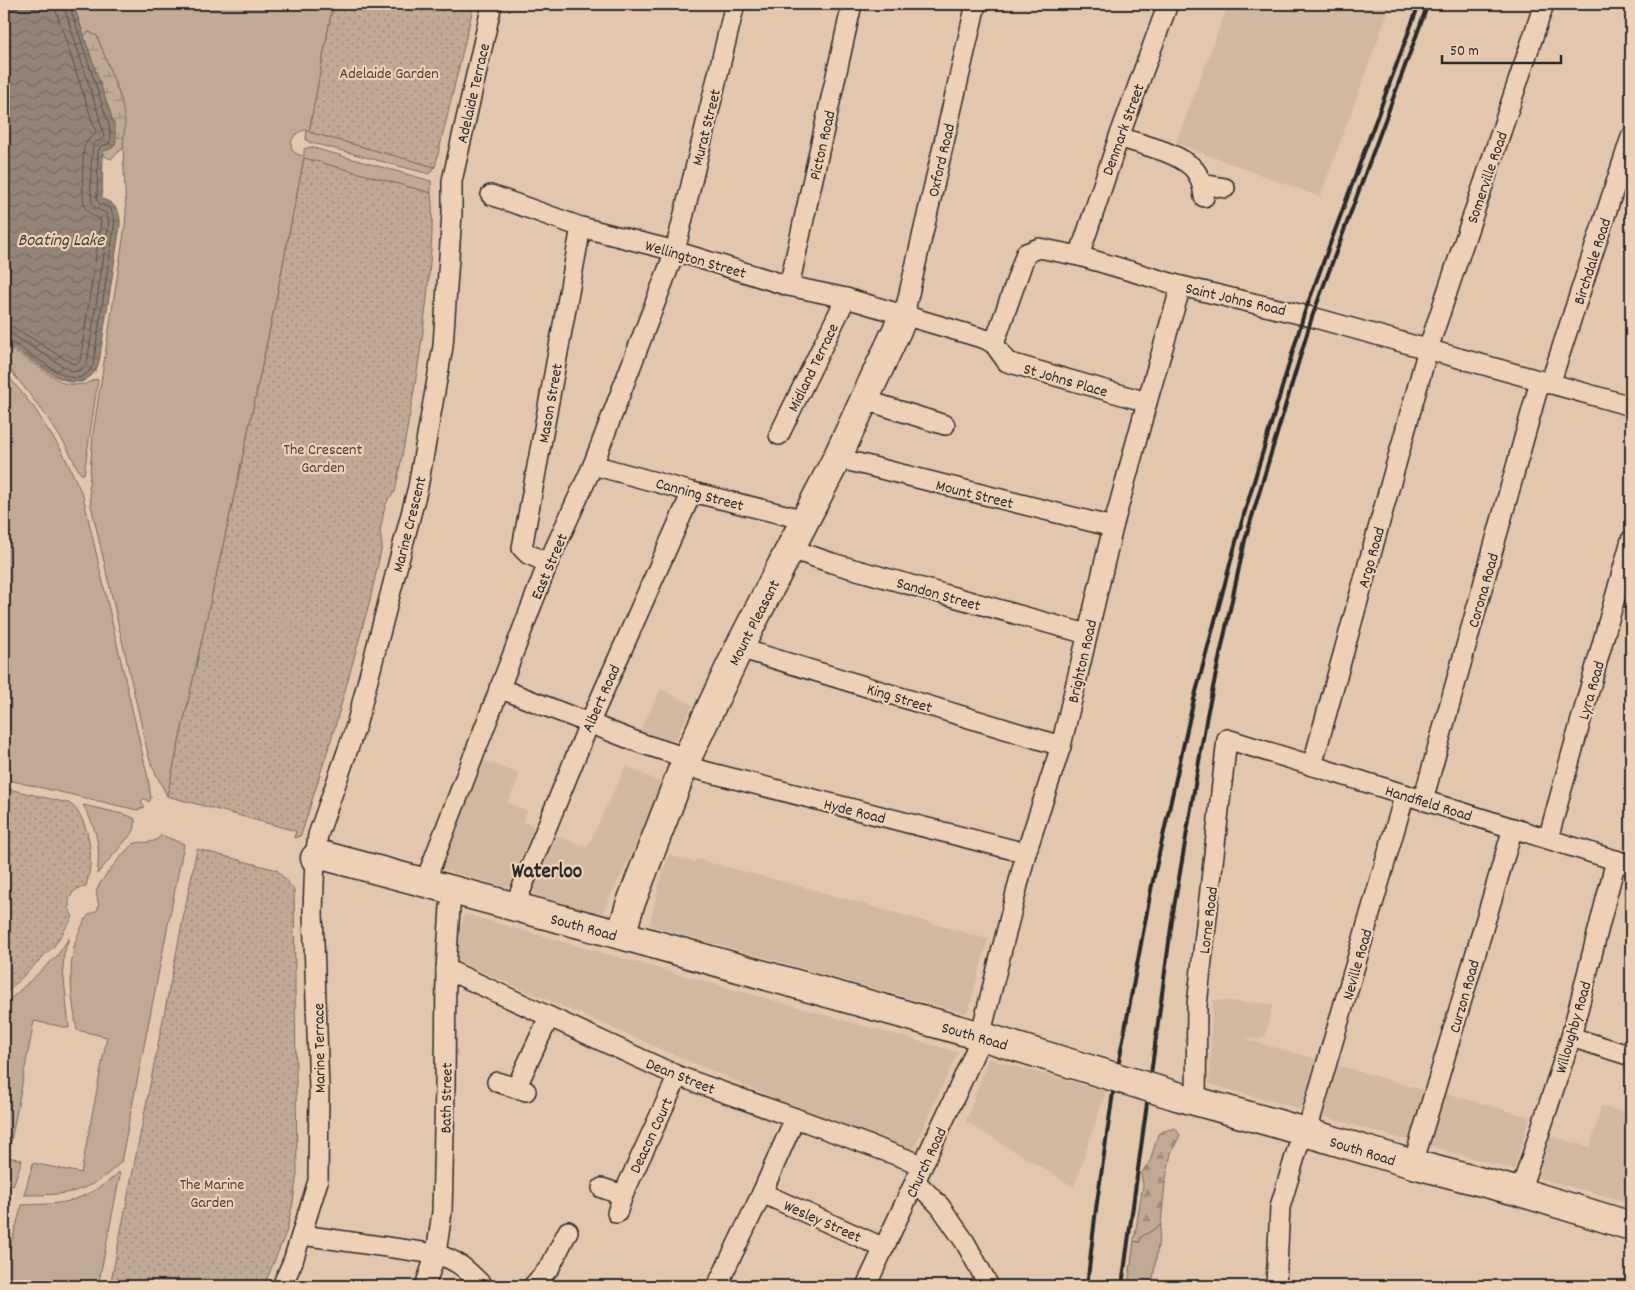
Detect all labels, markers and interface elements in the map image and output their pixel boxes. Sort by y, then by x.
scale bar [1442,32,1561,64]
street label: Adelaide Terrace [452,41,497,146]
text: 50 m [1450,41,1479,63]
park label: Adelaide Garden [339,63,439,86]
street label: Denmark Street [1097,81,1152,179]
street label: Murat Street [687,87,728,168]
street label: Picton Road [804,109,843,183]
street label: Oxford Road [923,121,962,200]
street label: Somerville Road [1462,129,1515,227]
street label: Birchdale Road [1569,216,1618,308]
water label: Boating Lake [18,229,105,254]
street label: Wellington Street [642,235,749,286]
street label: Saint Johns Road [1183,278,1288,323]
street label: Midland Terrace [783,320,846,416]
street label: St Johns Place [1020,358,1110,404]
street label: Mason Street [533,362,570,445]
park label: The Crescent Garden [284,439,362,480]
street label: Canning Street [653,473,746,518]
street label: Marine Crescent [387,474,433,575]
street label: Mount Street [933,475,1016,516]
street label: Argo Road [1353,525,1392,591]
street label: East Street [526,530,575,604]
street label: Corona Road [1463,551,1506,631]
street label: Sandon Street [894,572,983,618]
street label: Mount Pleasant [724,576,787,670]
street label: Brighton Road [1063,618,1104,705]
street label: Lyra Road [1573,659,1612,723]
street label: Albert Road [577,661,627,737]
street label: King Street [864,679,935,720]
street label: Handfield Road [1382,780,1475,829]
street label: Hyde Road [821,794,888,831]
district label: Waterloo [512,858,582,888]
street label: Lorne Road [1194,885,1225,955]
street label: South Road [548,909,619,948]
street label: Neville Road [1337,927,1379,1003]
street label: Curzon Road [1444,958,1487,1036]
street label: Willoughby Road [1550,979,1599,1077]
street label: Marine Terrace [308,1003,333,1093]
street label: South Road [939,1017,1010,1058]
street label: Dean Street [642,1053,718,1102]
street label: Bath Street [435,1062,460,1134]
street label: Deacon Court [625,1094,680,1178]
street label: Church Road [901,1124,954,1202]
street label: South Road [1326,1131,1398,1173]
park label: The Marine Garden [180,1174,244,1215]
street label: Wesley Street [779,1195,865,1250]

